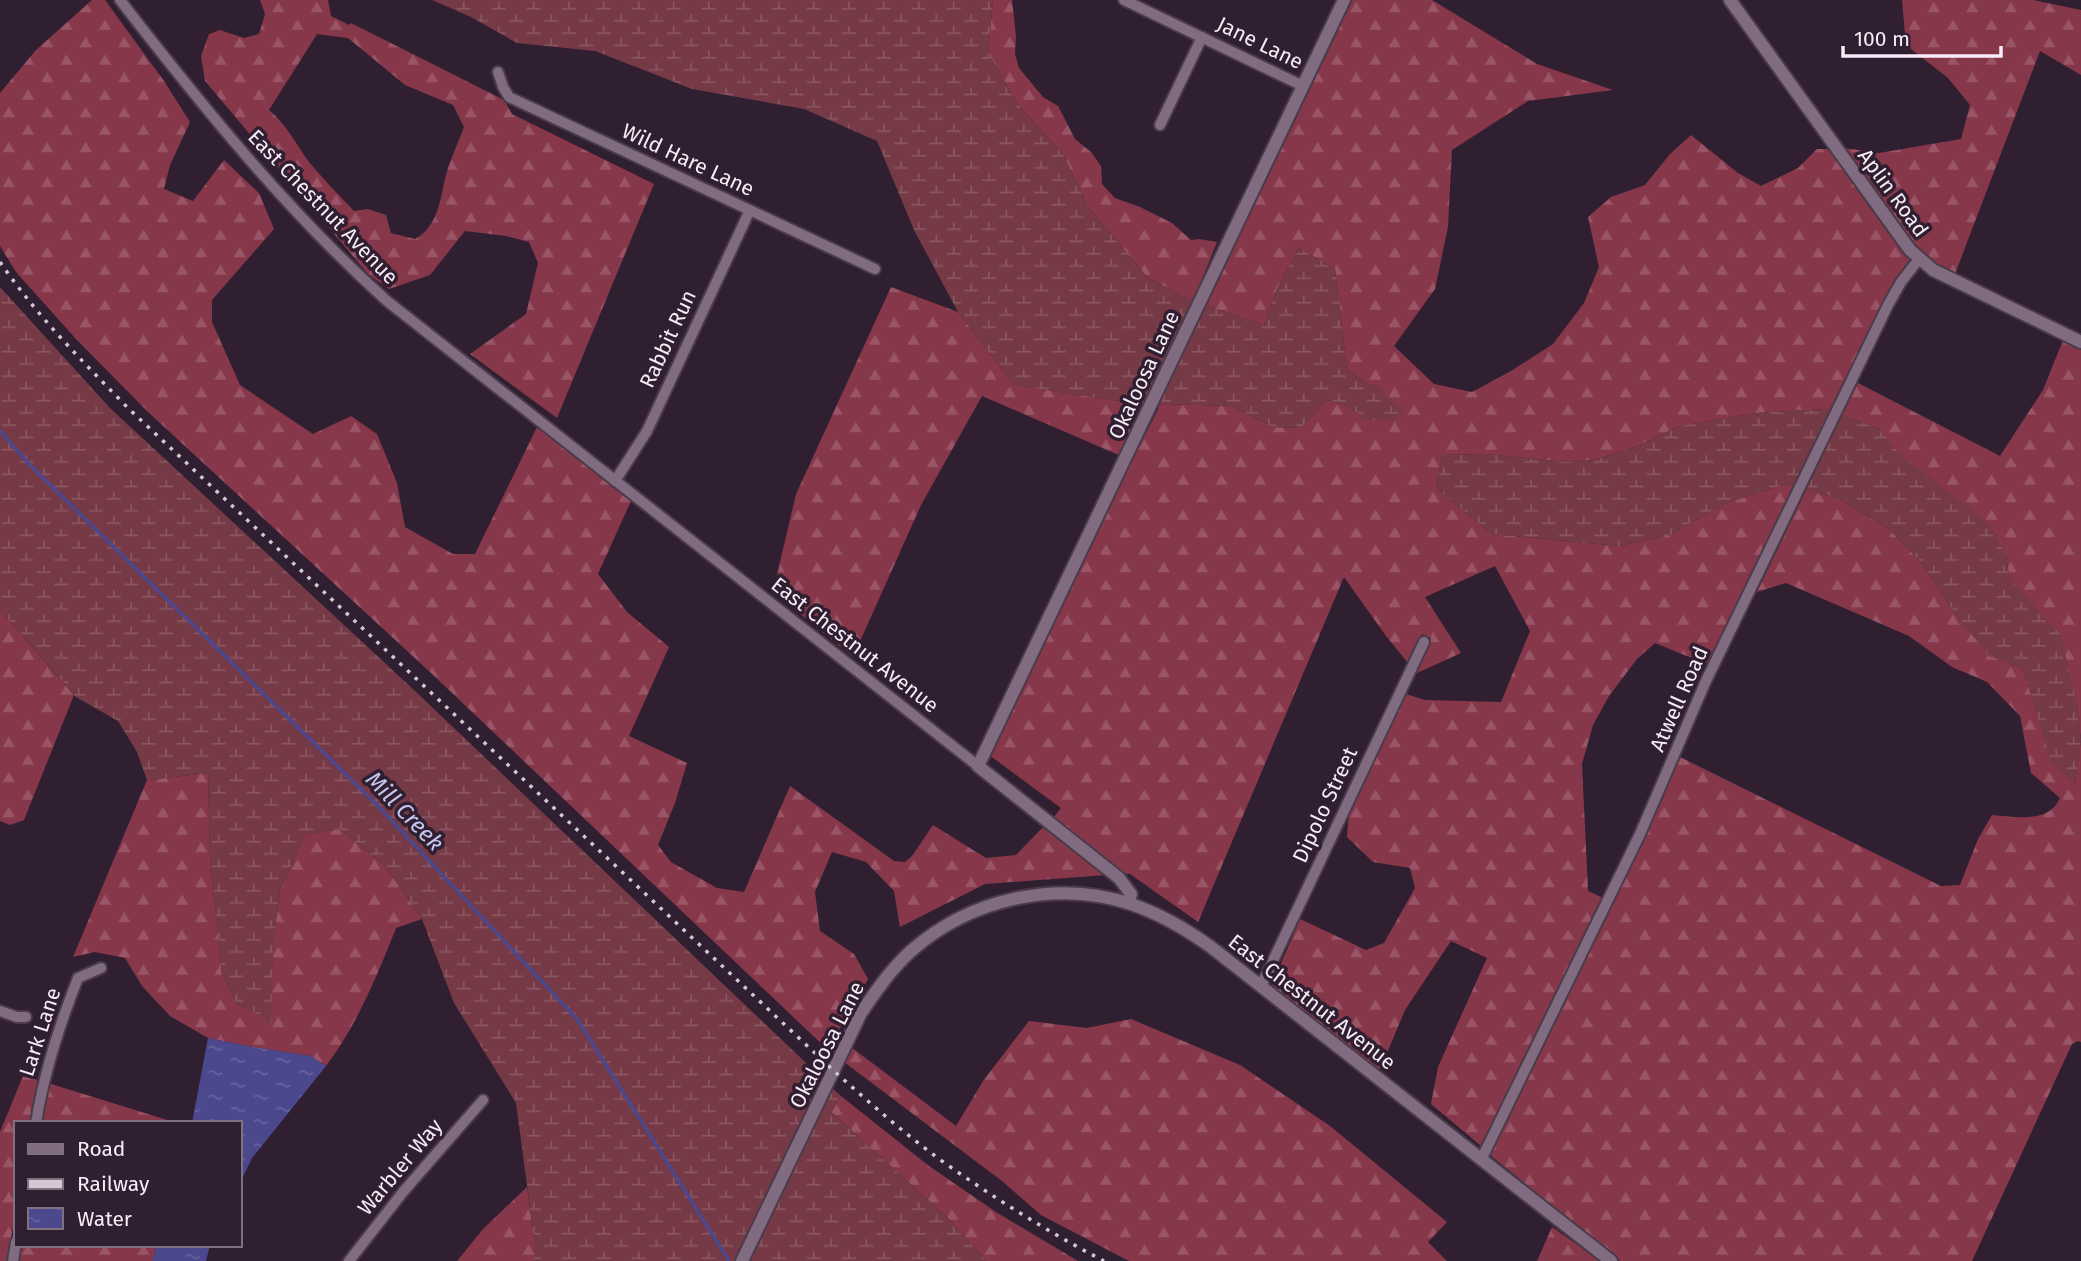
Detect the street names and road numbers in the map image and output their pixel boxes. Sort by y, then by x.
street label: Jane Lane [1213,11,1307,75]
street label: Wild Hare Lane [618,118,758,202]
street label: East Chestnut Avenue [242,124,404,290]
street label: Aplin Road [1852,144,1934,242]
street label: Rabbit Run [634,286,702,392]
street label: Okaloosa Lane [1103,307,1185,443]
street label: East Chestnut Avenue [766,572,944,718]
street label: Atwell Road [1644,642,1714,756]
street label: Dipolo Street [1287,742,1363,867]
street label: East Chestnut Avenue [1223,929,1401,1075]
street label: Okaloosa Lane [784,977,870,1113]
street label: Lark Lane [13,984,67,1080]
street label: Warbler Way [352,1113,448,1221]

